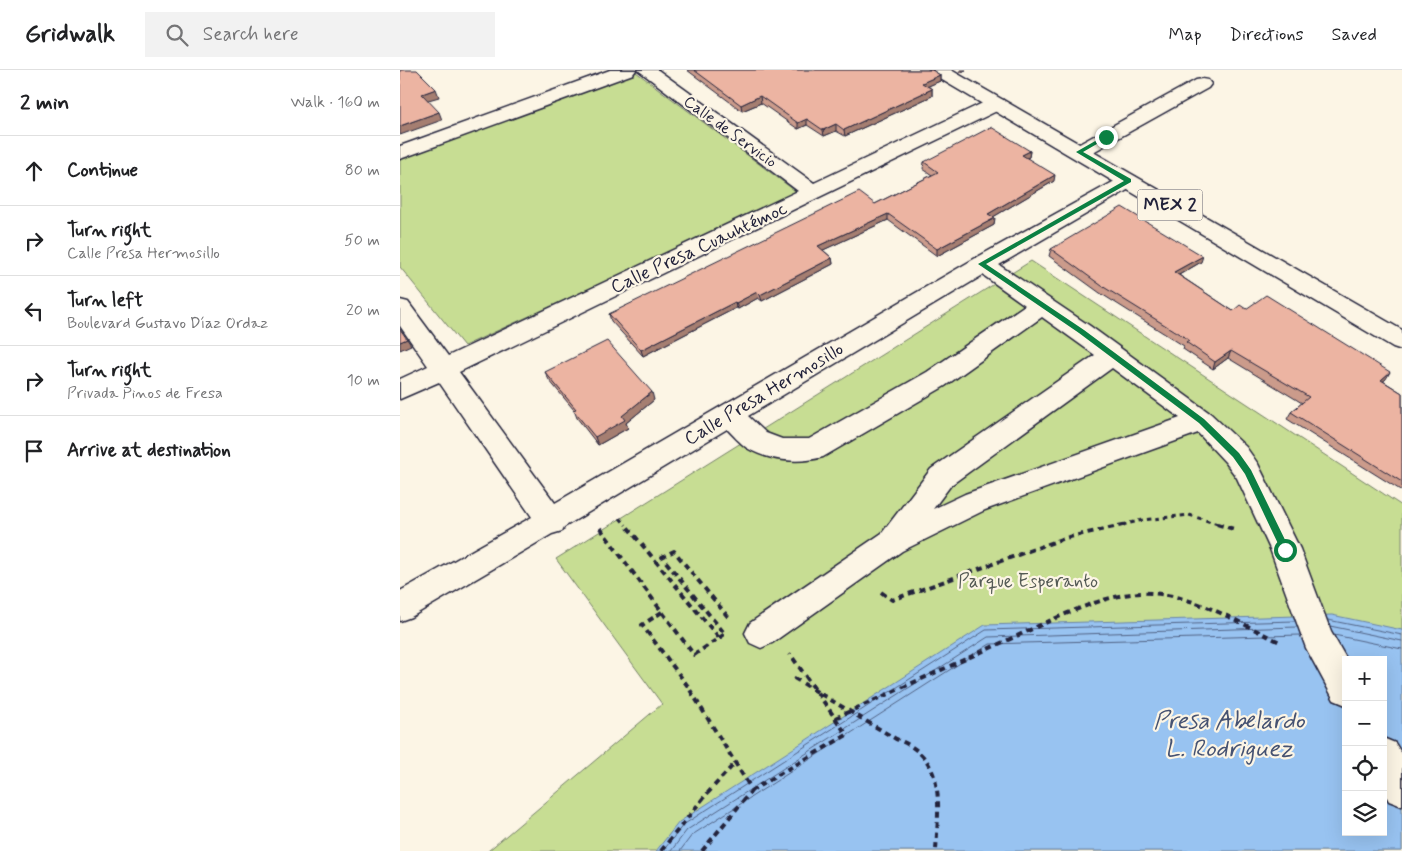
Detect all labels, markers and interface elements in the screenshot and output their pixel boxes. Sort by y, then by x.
search box [145,12,495,57]
text: Gridwalk [25,19,115,50]
icon: search [163,21,191,49]
text: Search here [203,22,298,47]
text: Map [1169,23,1202,47]
text: Directions [1230,23,1304,47]
text: Saved [1332,23,1377,47]
text: 2 min [20,89,69,117]
street label: Calle de Servicio [679,91,781,173]
text: Walk · 160 m [290,92,380,113]
route end [1095,126,1118,149]
icon: ahead [20,157,48,185]
text: Continue [67,158,138,183]
text: 80 m [345,160,380,181]
road number: MEX 2 [1138,190,1202,220]
street label: Calle Presa Cuauhtémoc [607,196,792,300]
text: Turn right [67,218,151,243]
icon: right [20,227,48,255]
text: 50 m [344,230,380,251]
text: Calle Presa Hermosillo [67,243,220,264]
text: Turn left [67,288,143,313]
icon: left [20,297,48,325]
text: 20 m [346,300,380,321]
text: Boulevard Gustavo Díaz Ordaz [67,313,268,334]
street label: Calle Presa Hermosillo [680,337,848,451]
text: Turn right [67,358,151,383]
icon: right [20,367,48,395]
text: 10 m [347,370,380,391]
text: Privada Pinos de Fresa [67,383,223,404]
icon: arrive [20,437,48,465]
text: Arrive at destination [67,438,231,463]
route start [1274,539,1297,562]
park label: Parque Esperanto [958,569,1098,594]
map controls [1342,656,1387,836]
button: + [1342,656,1387,701]
button: − [1342,701,1387,746]
water label: Presa Abelardo L. Rodriguez [1153,706,1306,765]
button: locate [1342,746,1387,791]
button: layers [1342,791,1387,836]

